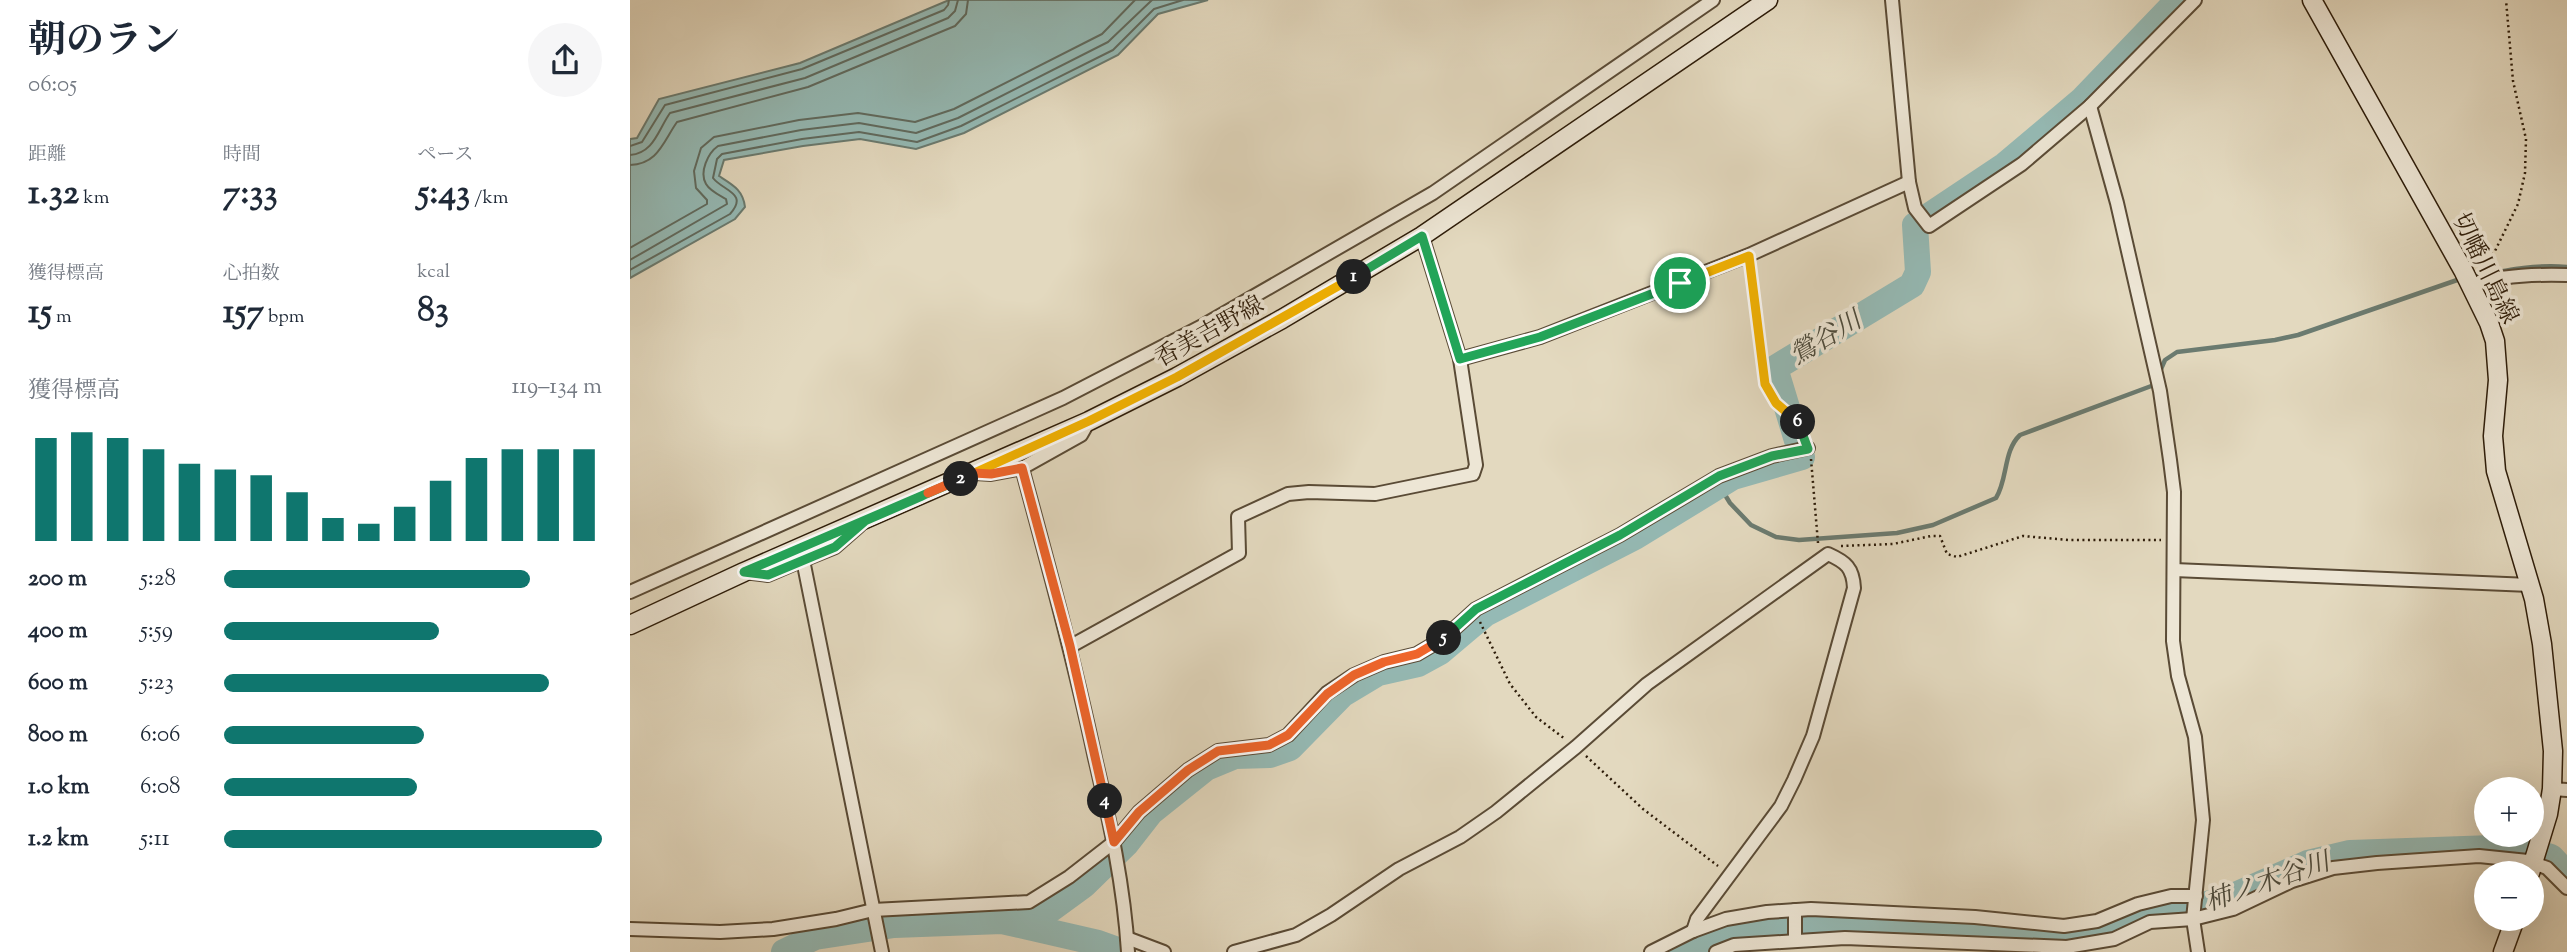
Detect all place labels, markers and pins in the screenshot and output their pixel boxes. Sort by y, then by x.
pin [1650,253,1710,313]
pin: 1 [1336,260,1372,294]
pin: 6 [1780,404,1816,440]
pin: 2 [944,462,978,496]
pin: 5 [1426,620,1462,656]
pin: 4 [1088,784,1122,818]

